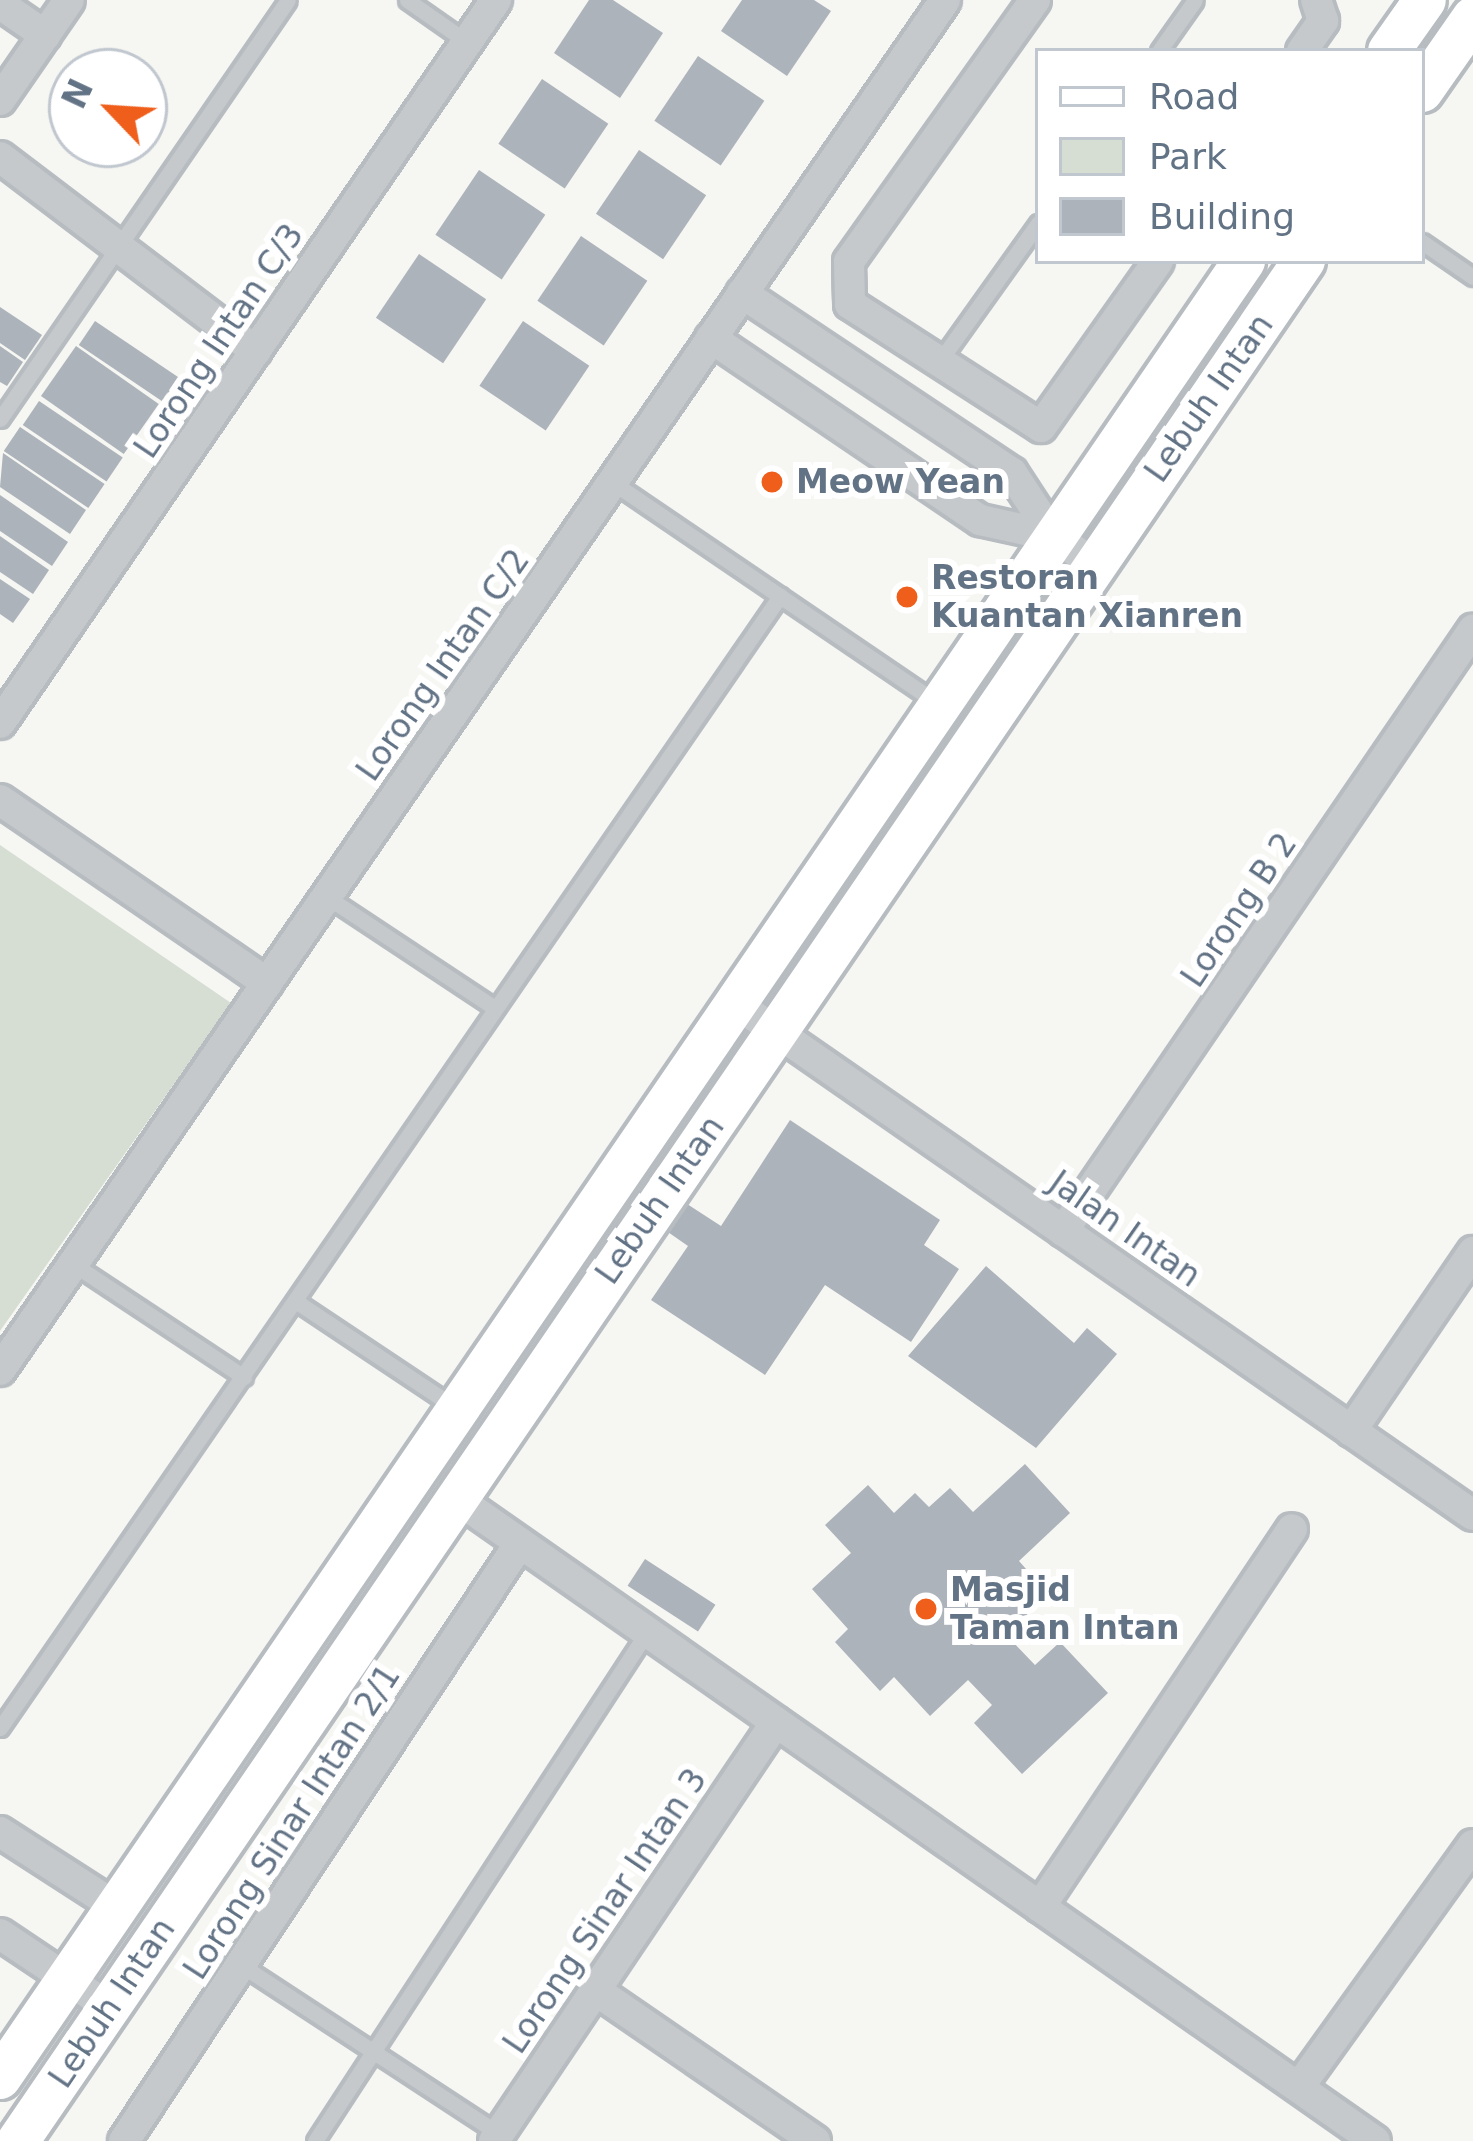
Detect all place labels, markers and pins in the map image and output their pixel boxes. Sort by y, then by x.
place label: Meow Yean [796,462,1005,502]
marker: Meow Yean [759,469,785,495]
place label: Restoran Kuantan Xianren [931,558,1243,636]
marker: Restoran Kuantan Xianren [894,584,920,610]
place label: Masjid Taman Intan [950,1570,1179,1648]
marker: Masjid Taman Intan [913,1596,939,1622]

